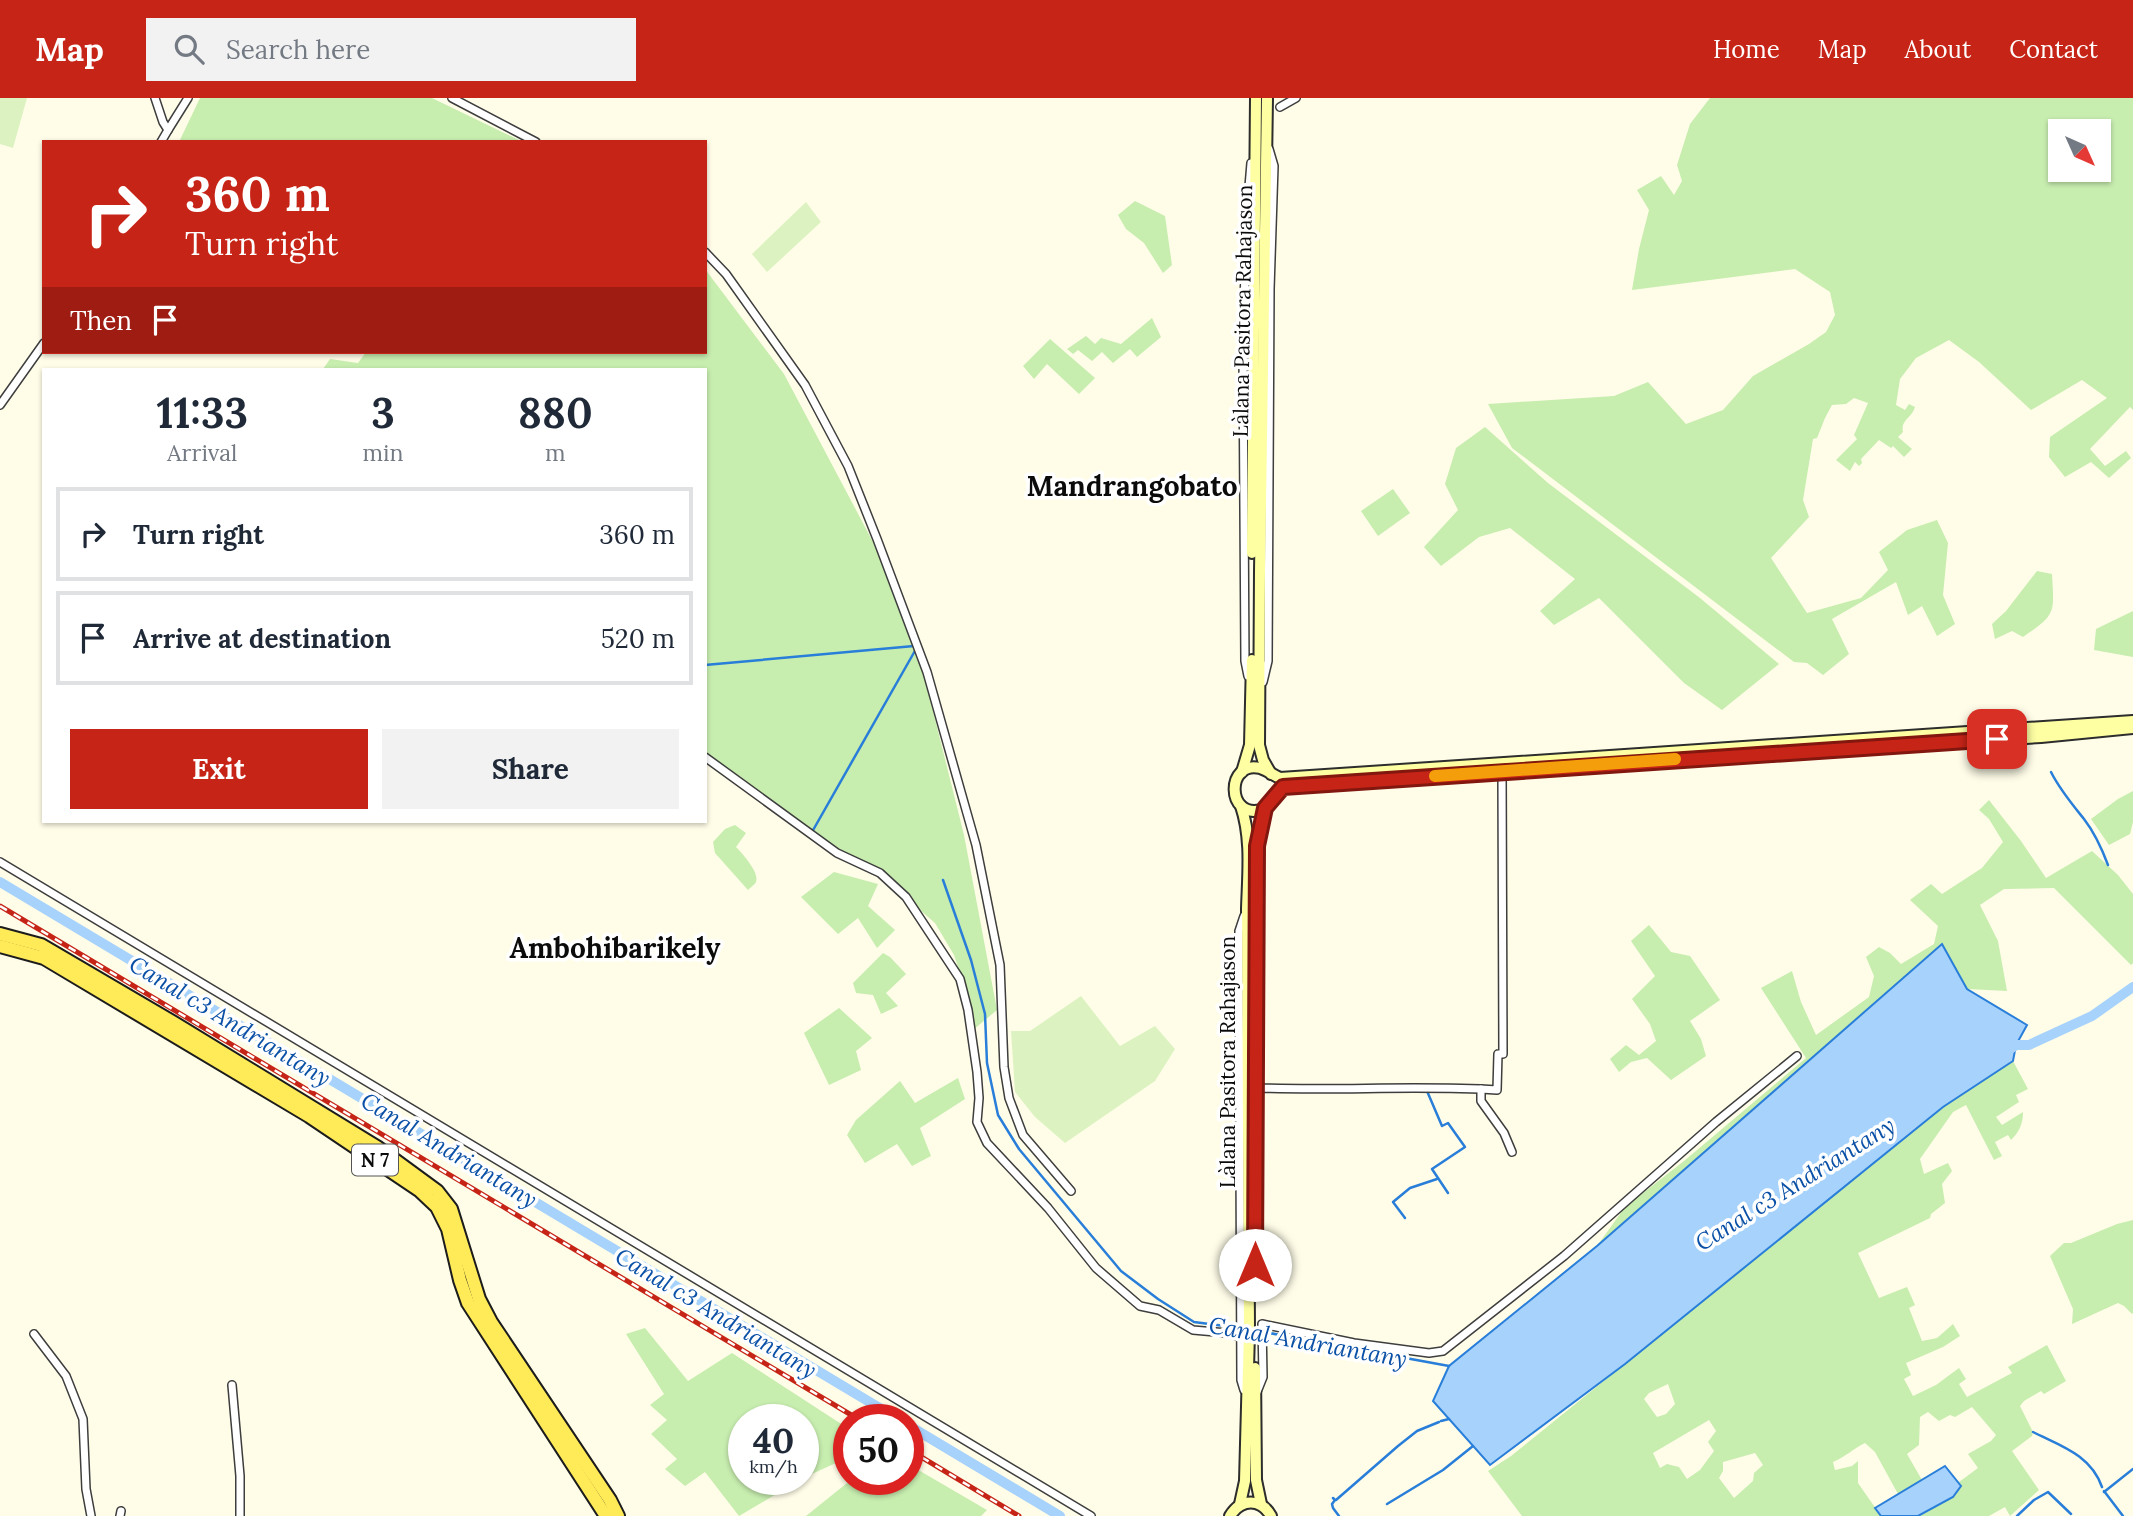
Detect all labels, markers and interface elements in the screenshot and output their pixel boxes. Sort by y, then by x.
search box [146,18,636,81]
text: Map [35,28,104,70]
icon: search [170,30,208,68]
text: Search here [226,33,370,66]
text: Home [1713,34,1780,65]
text: Map [1818,34,1867,65]
text: About [1905,34,1971,65]
text: Contact [2009,34,2098,65]
north arrow [2048,119,2110,182]
map controls [2048,119,2111,182]
text: 360 m [185,162,330,224]
icon: right [70,168,161,259]
street label: Làlana Pasitora Rahajason [1227,184,1258,438]
text: Turn right [185,223,338,264]
icon: arrive [146,301,184,339]
text: Then [70,304,132,337]
text: 11:33 [156,386,248,440]
text: 3 [371,386,395,440]
text: 880 [518,386,593,440]
text: Arrival [167,438,237,467]
text: min [362,438,403,467]
text: m [545,438,565,467]
district label: Mandrangobato [1026,468,1238,504]
icon: right [74,515,112,553]
text: Turn right [133,518,264,551]
text: 360 m [599,518,675,551]
icon: arrive [74,619,112,657]
text: Arrive at destination [133,622,391,655]
text: 520 m [601,622,675,655]
pin [1967,709,2027,769]
icon: arrive [1978,720,2016,758]
button: Exit [70,729,368,809]
button: Share [382,729,679,809]
district label: Ambohibarikely [510,930,721,966]
street label: Làlana Pasitora Rahajason [1214,935,1241,1188]
water label: Canal c3 Andriantany [124,949,336,1092]
water label: Canal Andriantany [356,1085,543,1214]
water label: Canal c3 Andriantany [1690,1110,1900,1257]
road number: N 7 [352,1144,398,1176]
position arrow [1218,1228,1292,1302]
water label: Canal c3 Andriantany [610,1241,822,1384]
water label: Canal Andriantany [1207,1310,1409,1373]
speed limit sign: 50 [833,1404,924,1495]
text: 40 [753,1418,794,1463]
text: km/h [749,1455,798,1478]

